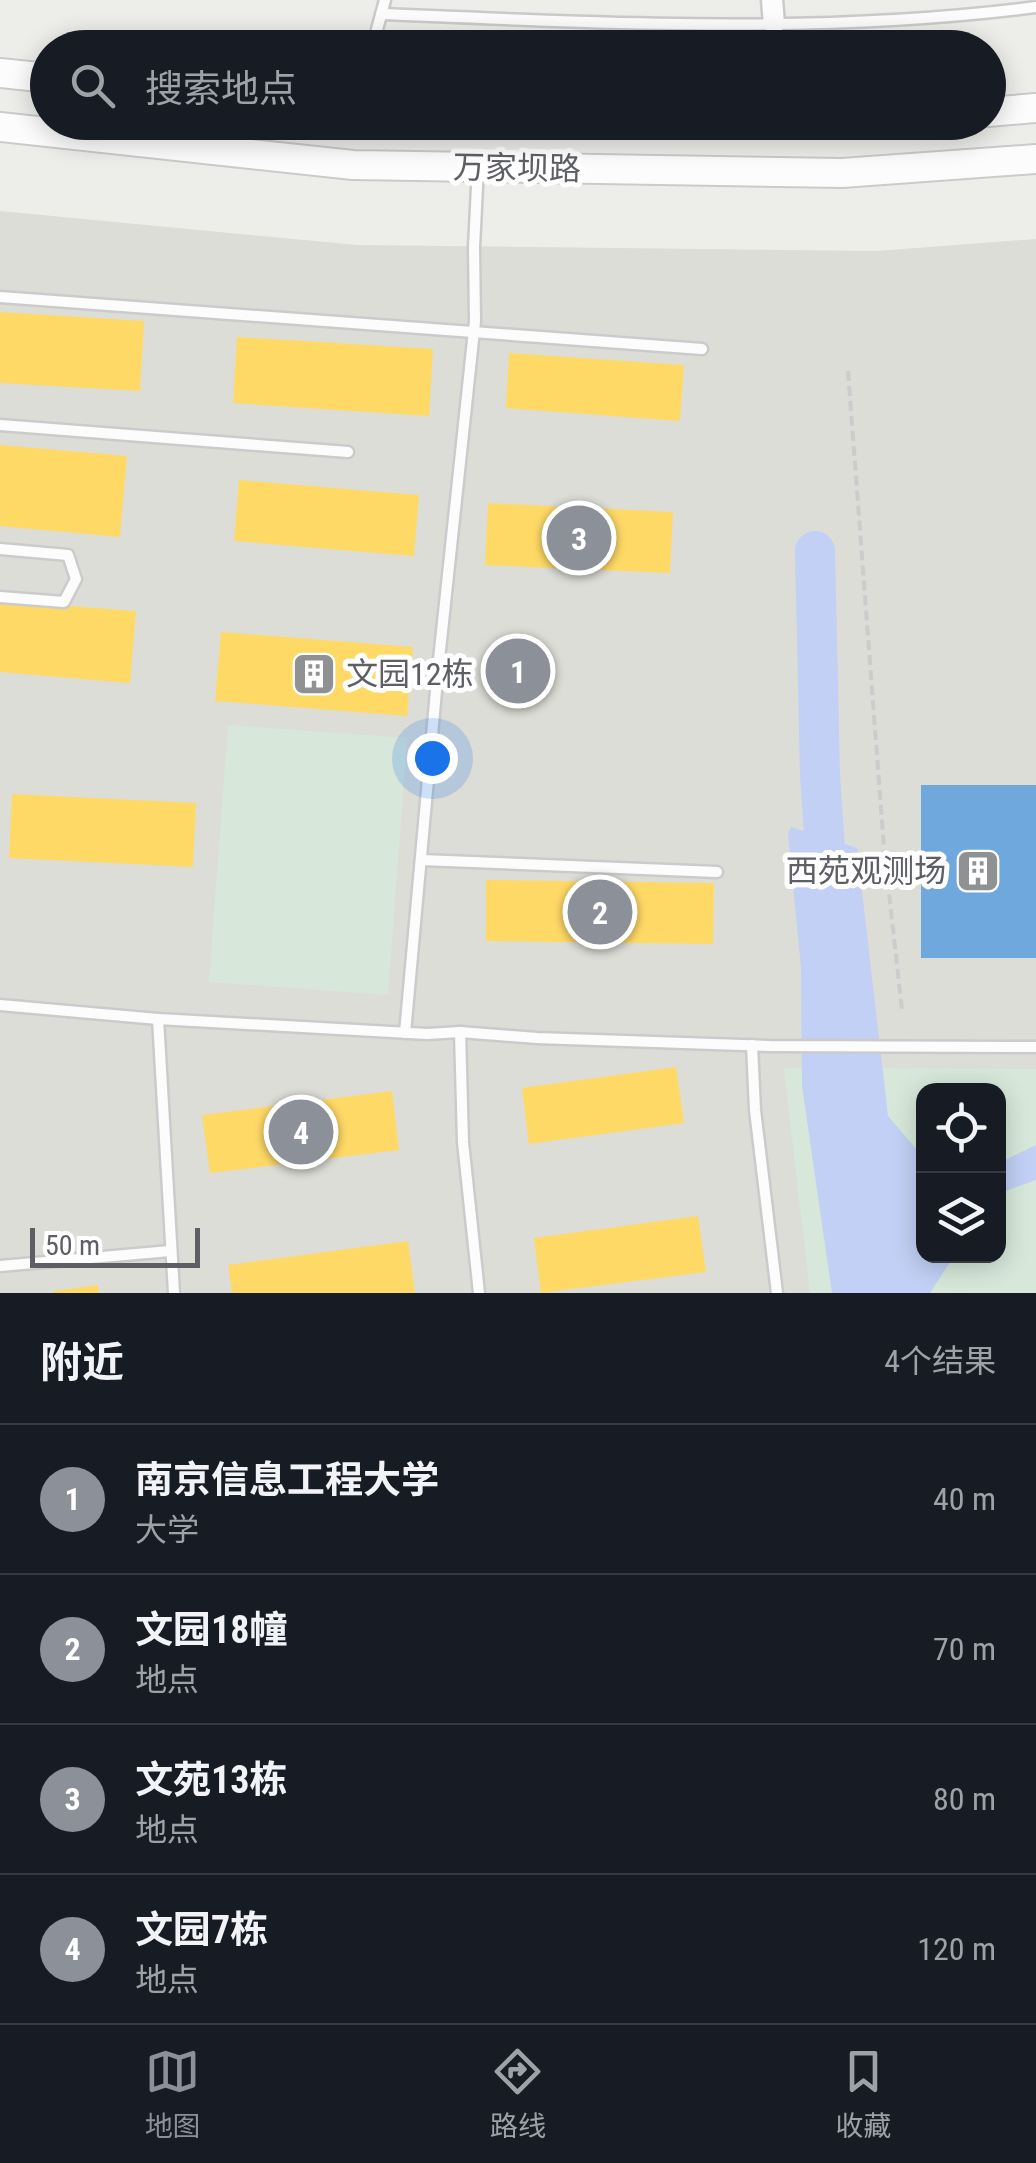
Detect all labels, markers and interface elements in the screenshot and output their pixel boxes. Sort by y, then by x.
search box [30,30,1006,140]
icon: search [65,58,120,113]
text: 搜索地点 [145,67,297,111]
street label: 万家坝路 [453,148,581,188]
pin: 3 [546,500,612,576]
pin: 1 [486,634,550,708]
building icon: 文园12栋 [291,651,337,697]
place label: 文园12栋 [346,655,474,693]
your location [407,733,458,784]
building icon: 西苑观测场 [955,848,1001,894]
place label: 西苑观测场 [786,852,946,890]
pin: 2 [568,874,632,950]
map controls [916,1083,1006,1263]
button: locate [916,1083,1006,1173]
pin: 4 [268,1094,334,1170]
button: layers [916,1173,1006,1263]
scale bar [30,1223,200,1268]
text: 50 m [45,1229,100,1262]
text: 附近 [40,1338,124,1387]
text: 4个结果 [884,1342,996,1380]
text: 南京信息工程大学 [135,1458,439,1502]
text: 1 [64,1480,81,1518]
text: 40 m [933,1480,996,1518]
text: 大学 [135,1511,199,1549]
text: 文园18幢 [135,1608,287,1652]
text: 2 [64,1630,81,1668]
text: 70 m [933,1630,996,1668]
text: 地点 [135,1661,199,1699]
text: 文苑13栋 [135,1758,287,1802]
text: 3 [64,1780,81,1818]
text: 80 m [933,1780,996,1818]
text: 地点 [135,1811,199,1849]
text: 文园7栋 [135,1908,268,1952]
text: 4 [64,1930,81,1968]
text: 120 m [917,1930,996,1968]
text: 地点 [135,1961,199,1999]
tab: 地图 [145,2044,201,2144]
tab: 路线 [490,2044,546,2144]
tab: 收藏 [835,2044,891,2144]

